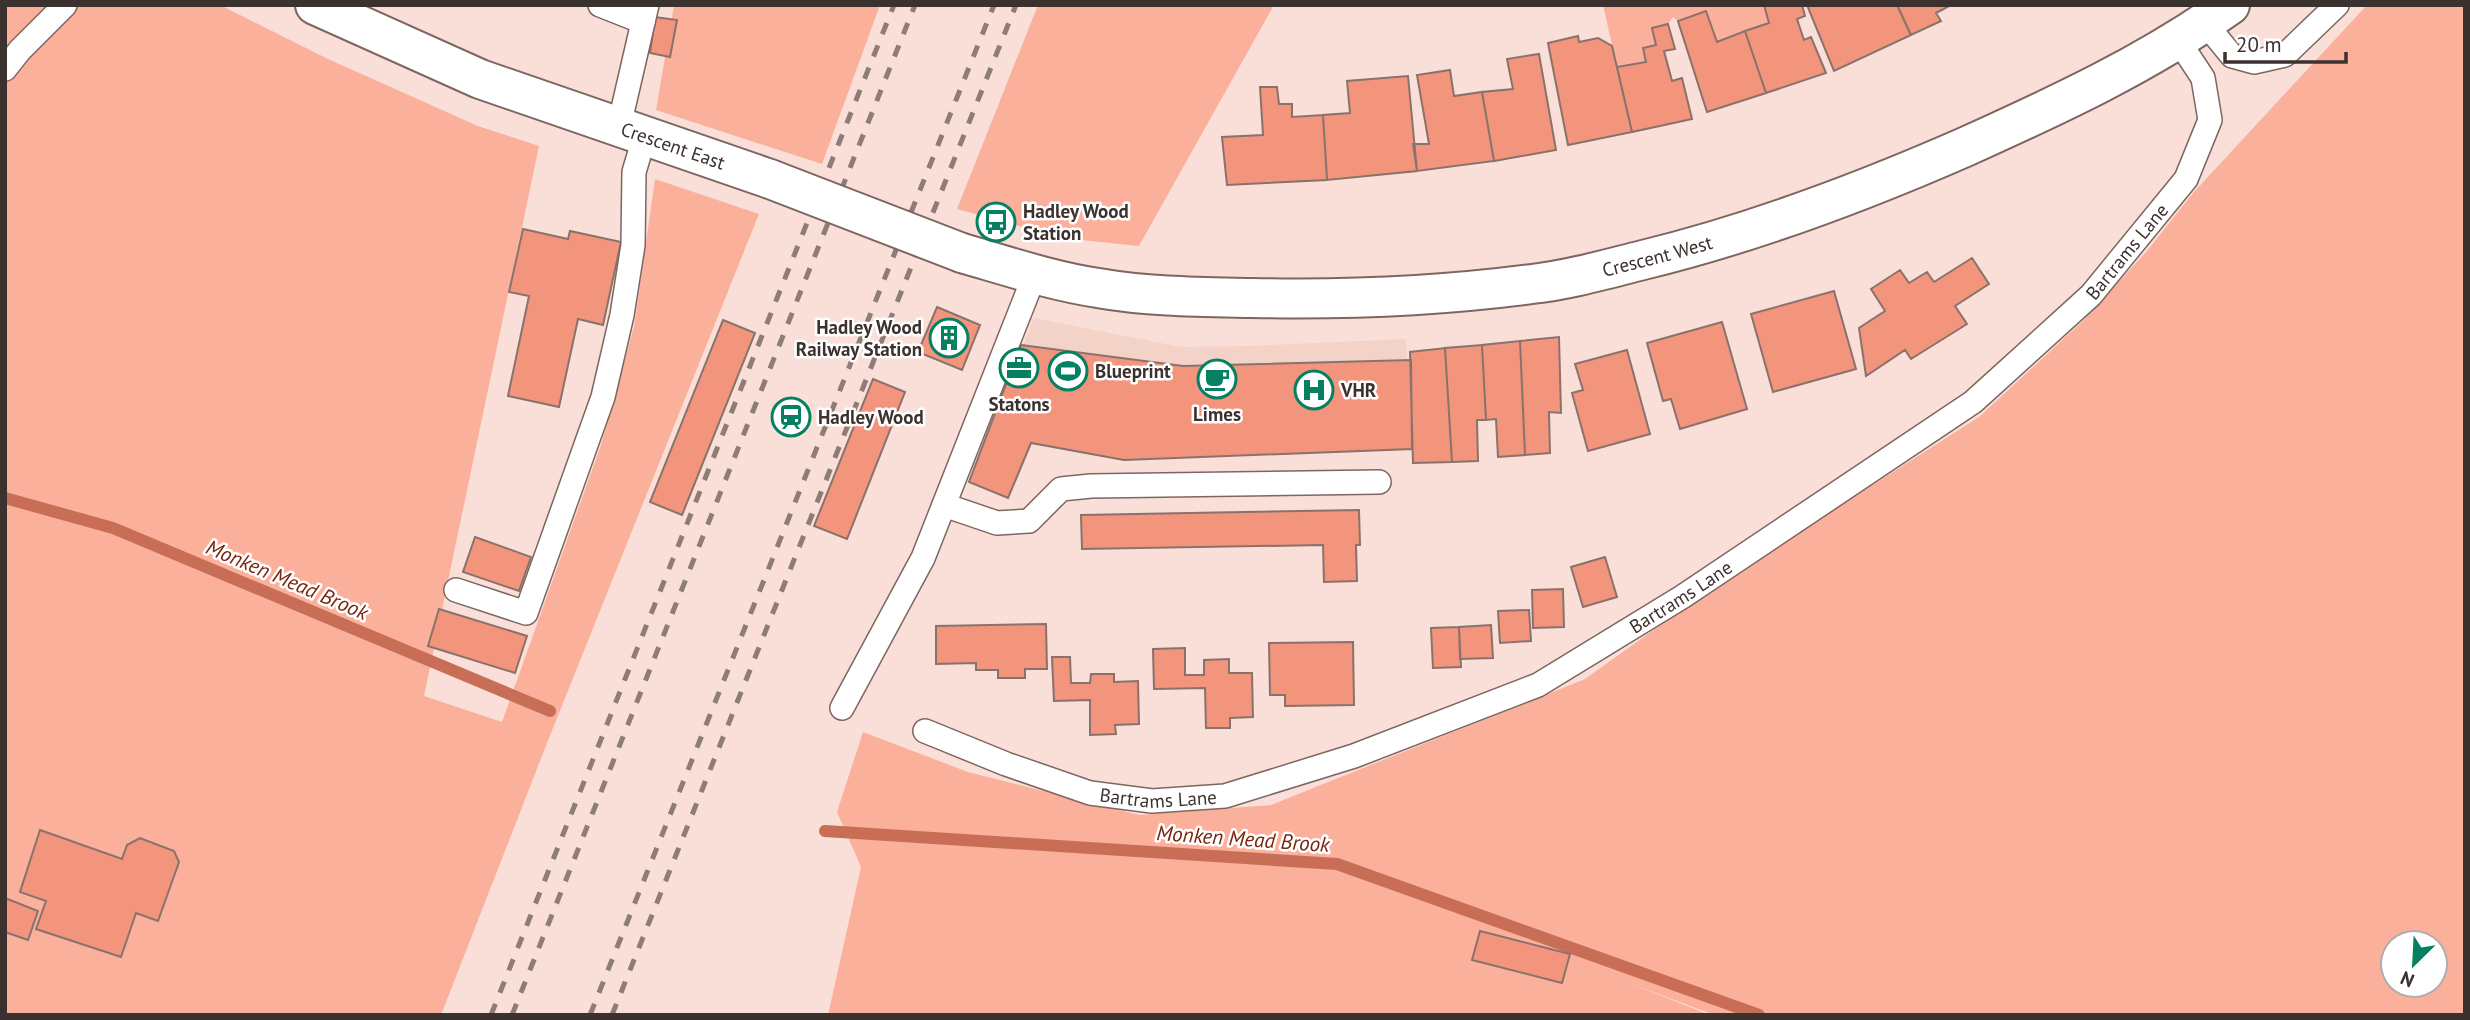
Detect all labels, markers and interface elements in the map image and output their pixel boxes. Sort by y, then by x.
scale bar [2225,21,2346,65]
text: 20 m [2236,31,2282,58]
street label: Crescent East [618,117,729,175]
street label: Bartrams Lane [2080,198,2173,304]
place label: Hadley Wood Station [1023,199,1129,245]
bus stop icon: Hadley Wood Station [975,201,1017,243]
street label: Crescent West [1600,230,1716,282]
place label: Hadley Wood Railway Station [796,315,922,361]
building icon: Hadley Wood Railway Station [928,317,970,359]
office icon: Statons [998,347,1040,389]
sports icon: Blueprint [1047,350,1089,392]
cafe icon: Limes [1196,358,1238,400]
place label: Blueprint [1095,359,1171,383]
hospital icon: VHR [1293,369,1335,411]
place label: VHR [1340,378,1377,402]
place label: Statons [988,392,1050,416]
station icon: Hadley Wood [770,396,812,438]
place label: Limes [1193,402,1241,426]
place label: Hadley Wood [818,405,924,429]
water label: Monken Mead Brook [202,533,374,626]
street label: Bartrams Lane [1625,555,1737,638]
street label: Bartrams Lane [1098,782,1218,813]
water label: Monken Mead Brook [1156,819,1332,858]
north arrow [2379,929,2449,999]
text: N [2397,966,2418,993]

